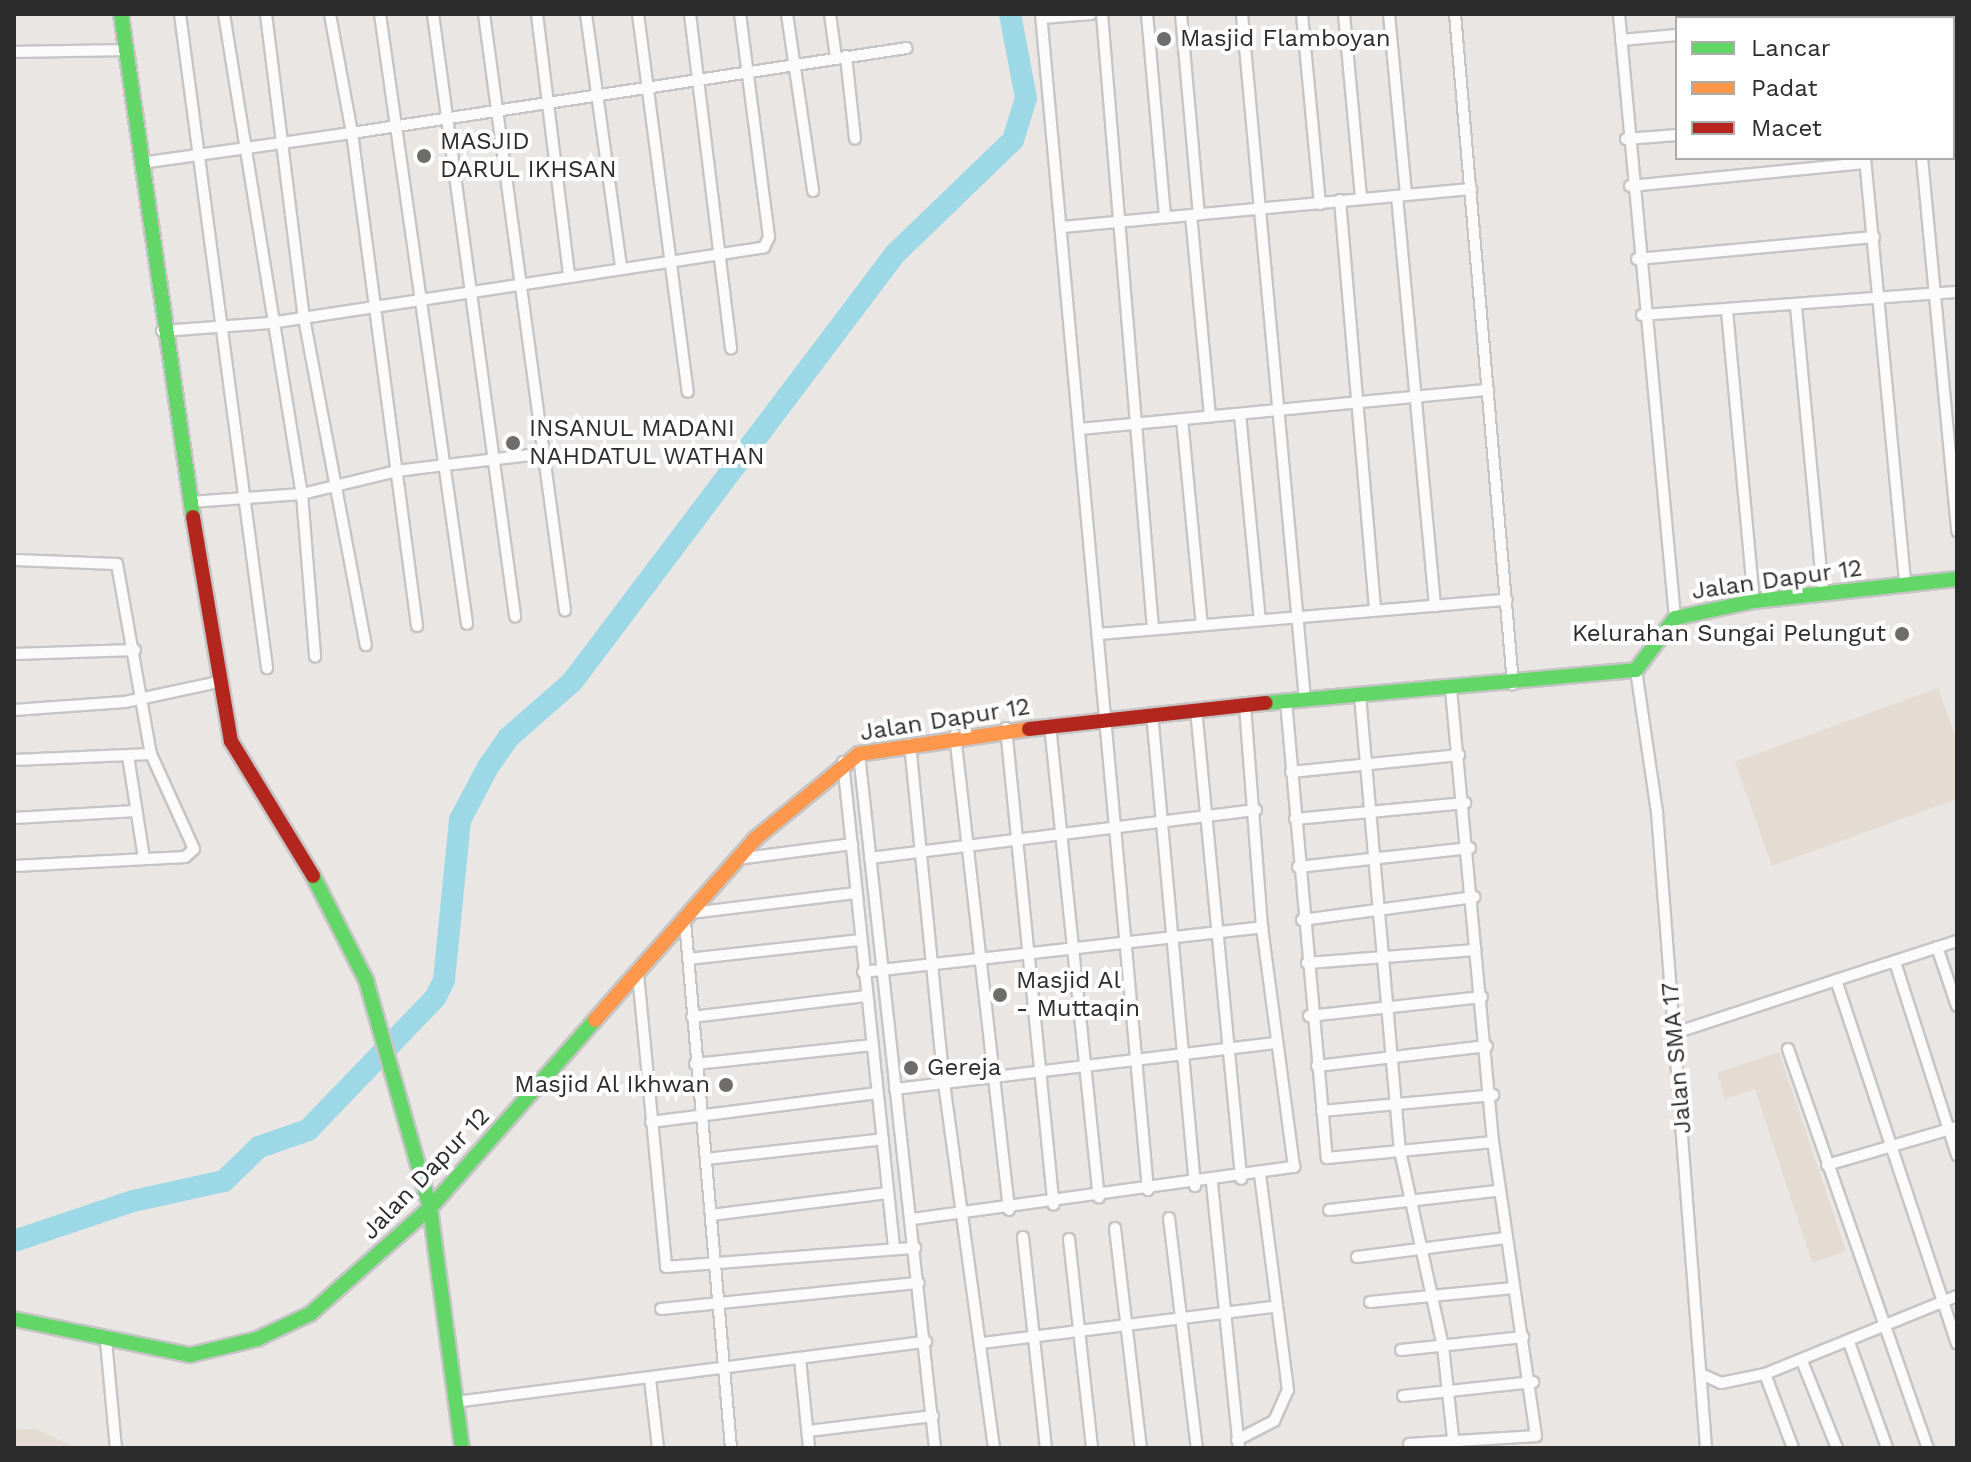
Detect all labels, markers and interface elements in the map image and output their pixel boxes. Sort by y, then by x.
legend [1675,16,1955,160]
place label: Masjid Flamboyan [1180,25,1391,53]
marker: Masjid Flamboyan [1155,30,1173,48]
text: Lancar [1751,34,1831,62]
text: Padat [1751,74,1817,102]
text: Macet [1751,114,1822,142]
place label: MASJID DARUL IKHSAN [440,128,617,184]
marker: MASJID DARUL IKHSAN [415,147,433,165]
place label: INSANUL MADANI NAHDATUL WATHAN [529,415,766,471]
marker: INSANUL MADANI NAHDATUL WATHAN [504,434,522,452]
street label: Jalan Dapur 12 [1689,554,1865,606]
place label: Kelurahan Sungai Pelungut [1572,620,1886,648]
marker: Kelurahan Sungai Pelungut [1893,625,1911,643]
street label: Jalan Dapur 12 [857,692,1033,748]
place label: Masjid Al - Muttaqin [1016,967,1140,1023]
street label: Jalan SMA 17 [1656,980,1698,1136]
marker: Masjid Al - Muttaqin [991,986,1009,1004]
place label: Gereja [927,1054,1001,1082]
marker: Gereja [902,1059,920,1077]
place label: Masjid Al Ikhwan [513,1071,710,1099]
marker: Masjid Al Ikhwan [717,1076,735,1094]
street label: Jalan Dapur 12 [356,1102,496,1246]

